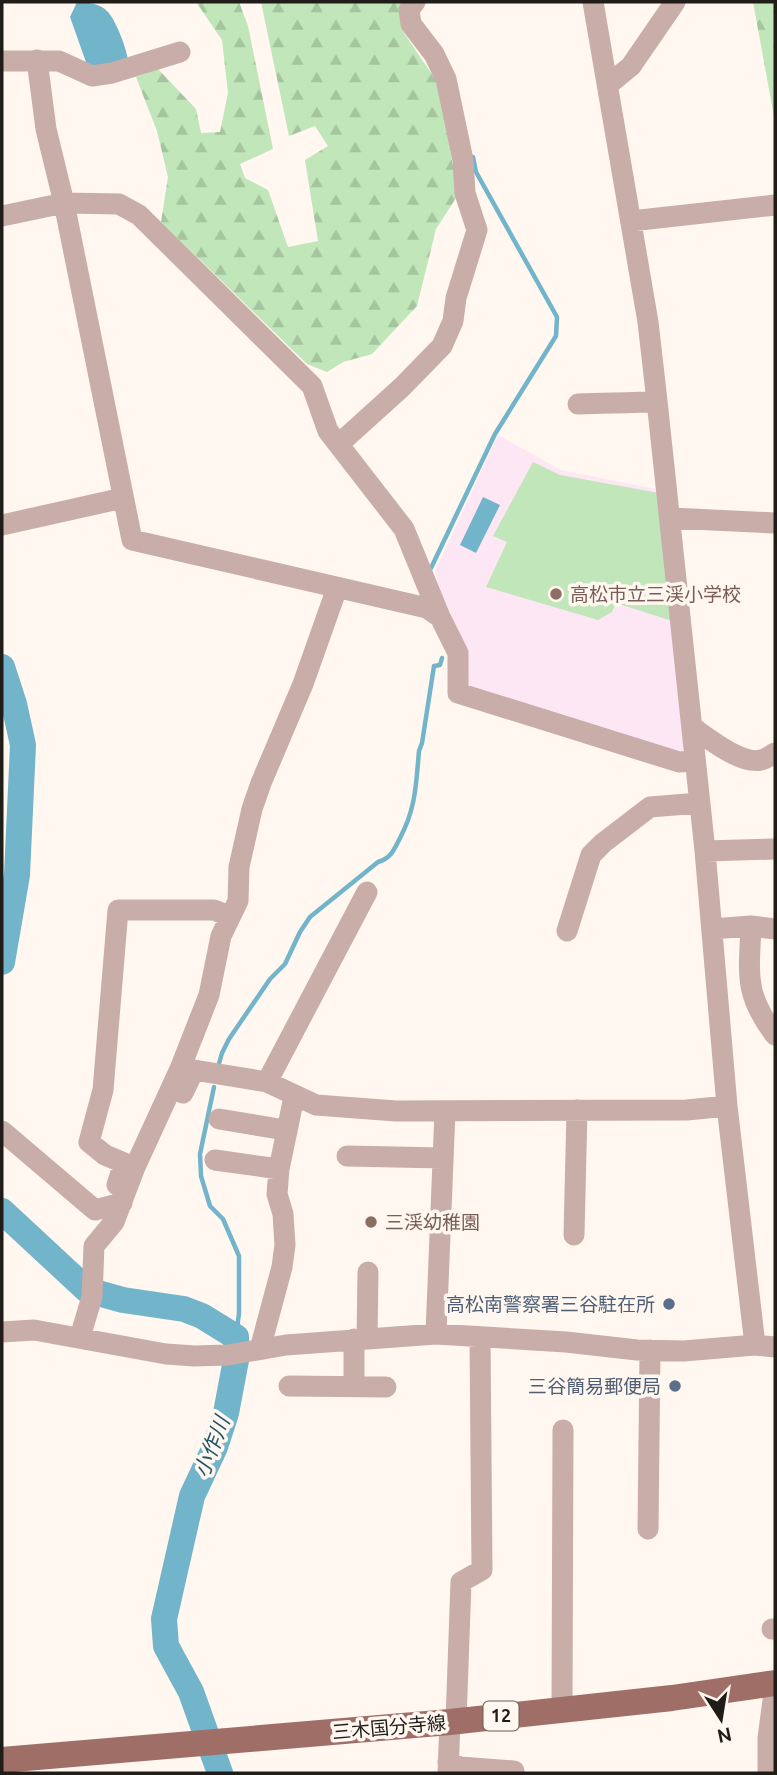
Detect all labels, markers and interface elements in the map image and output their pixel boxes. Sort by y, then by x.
place label: 高松市立三渓小学校 [570,583,741,605]
marker: 高松市立三渓小学校 [548,586,564,602]
place label: 三渓幼稚園 [385,1211,480,1233]
marker: 三渓幼稚園 [363,1214,379,1230]
place label: 高松南警察署三谷駐在所 [446,1293,655,1315]
marker: 高松南警察署三谷駐在所 [661,1296,677,1312]
place label: 三谷簡易郵便局 [528,1375,661,1397]
marker: 三谷簡易郵便局 [667,1378,683,1394]
water label: 小作川 [189,1411,234,1480]
north arrow [686,1684,756,1754]
road number: 12 [484,1702,518,1730]
street label: 三木国分寺線 [331,1711,447,1743]
text: N [715,1723,734,1748]

